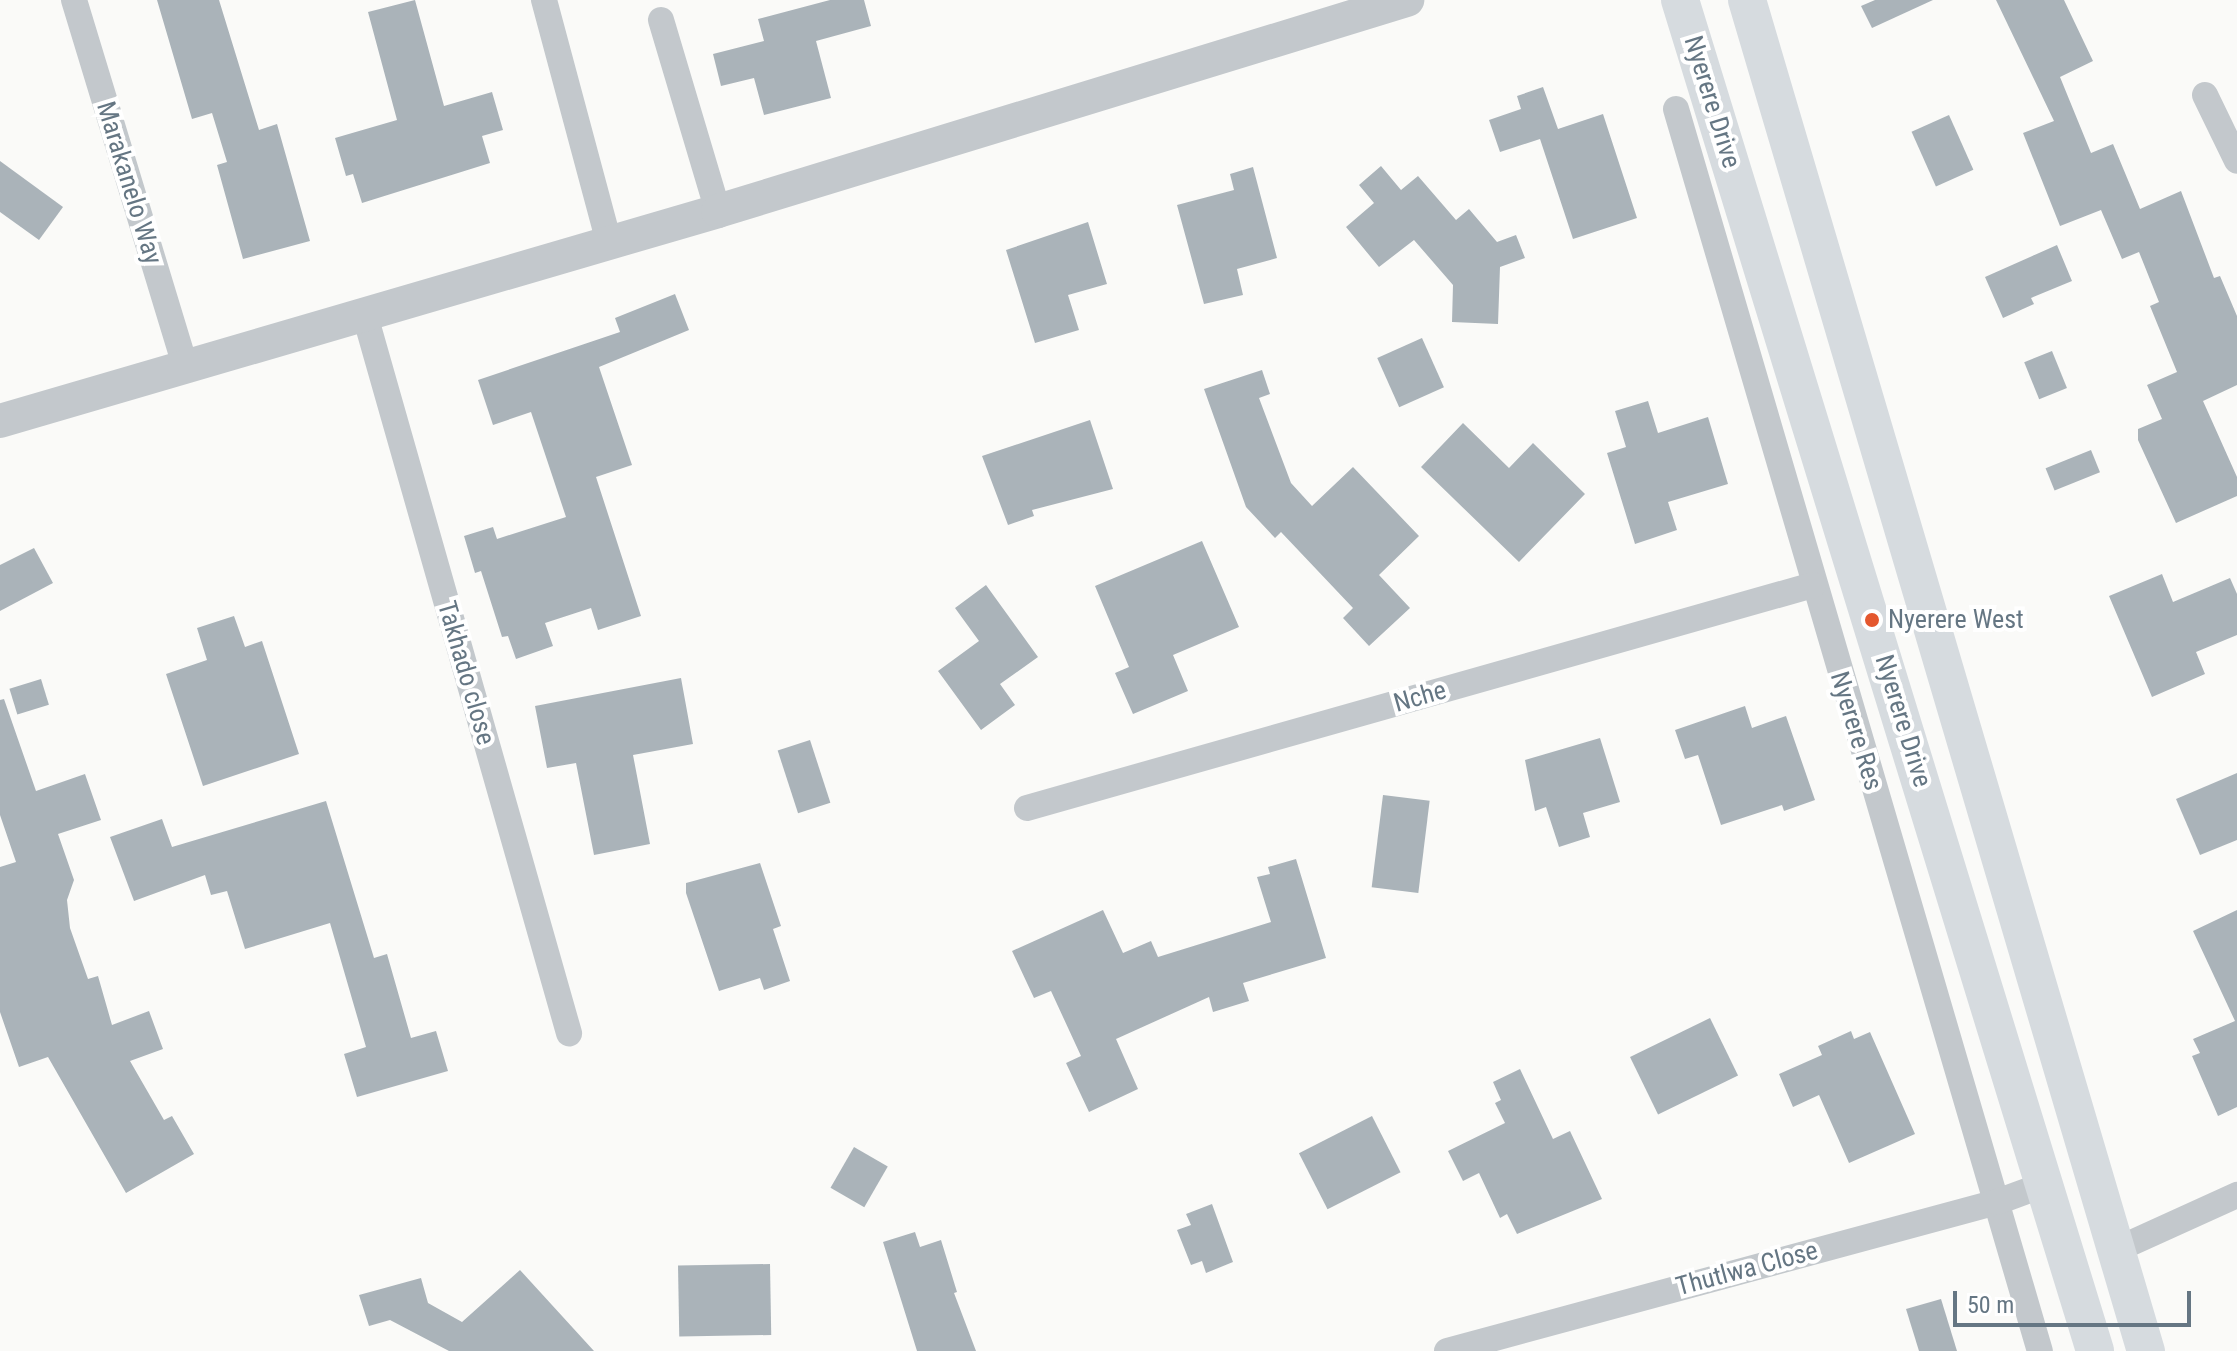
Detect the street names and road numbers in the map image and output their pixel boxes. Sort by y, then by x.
street label: Nyerere Drive [1677,32,1747,172]
street label: Marakanelo Way [89,98,169,268]
street label: Takhado close [431,597,501,749]
street label: Nyerere Drive [1868,651,1938,791]
street label: Nyerere Res [1823,668,1889,794]
street label: Nche [1390,675,1450,719]
street label: Thutlwa Close [1673,1235,1821,1303]

